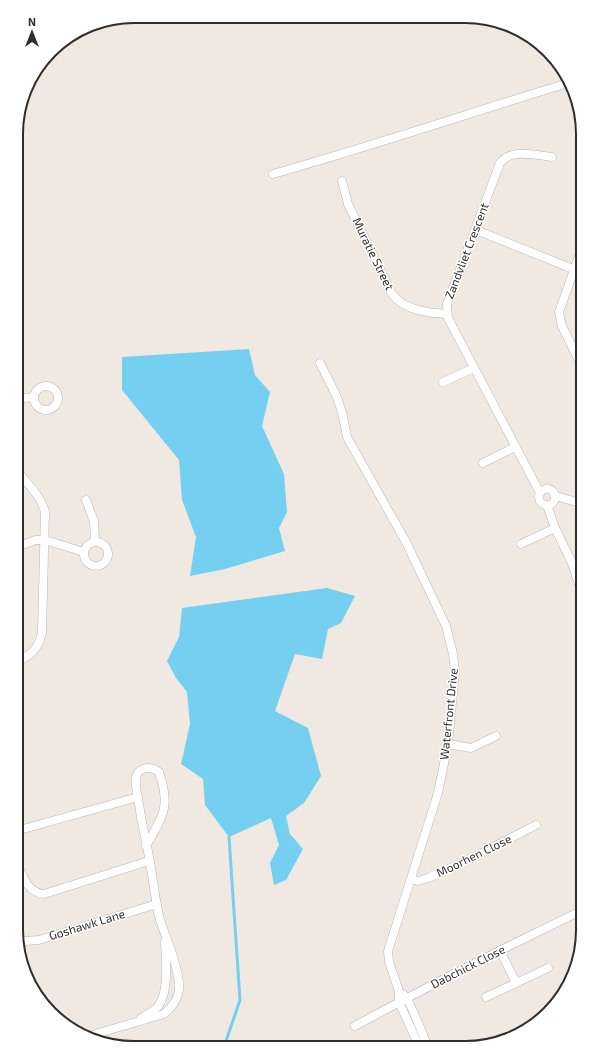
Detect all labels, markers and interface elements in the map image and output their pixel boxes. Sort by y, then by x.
north arrow [12,12,52,52]
text: N [28,15,36,28]
street label: Zandvliet Crescent [441,200,491,301]
street label: Muratie Street [350,215,398,292]
street label: Waterfront Drive [436,667,460,761]
street label: Moorhen Close [434,831,513,879]
street label: Goshawk Lane [47,906,126,942]
street label: Dabchick Close [428,941,507,991]

